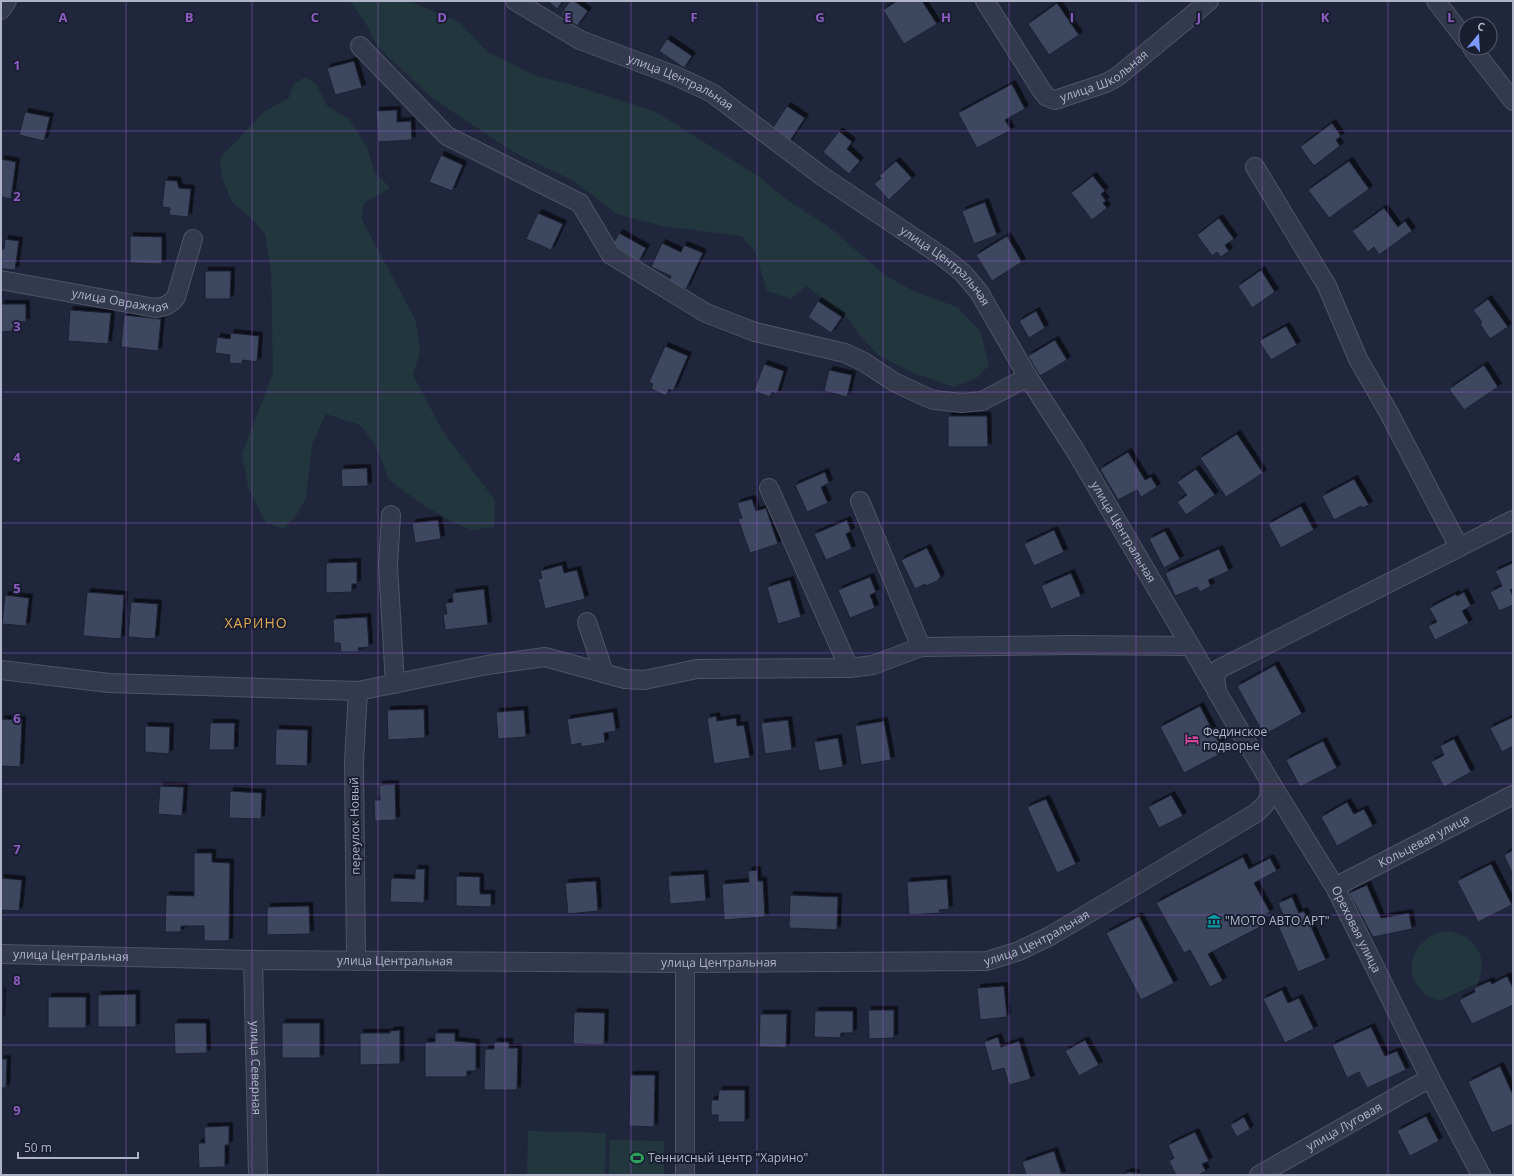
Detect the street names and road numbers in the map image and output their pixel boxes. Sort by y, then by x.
street label: улица Школьная [1058,46,1151,106]
street label: улица Центральная [625,50,737,114]
street label: улица Центральная [897,222,994,309]
street label: улица Овражная [70,284,171,316]
street label: улица Центральная [1087,478,1160,586]
street label: переулок Новый [345,777,364,875]
street label: Кольцевая улица [1375,810,1472,871]
street label: Ореховая улица [1328,883,1385,975]
street label: улица Центральная [982,906,1093,969]
street label: улица Центральная [13,945,129,965]
street label: улица Центральная [337,952,453,969]
street label: улица Центральная [661,953,777,971]
street label: улица Северная [246,1021,266,1115]
street label: улица Луговая [1303,1098,1385,1155]

